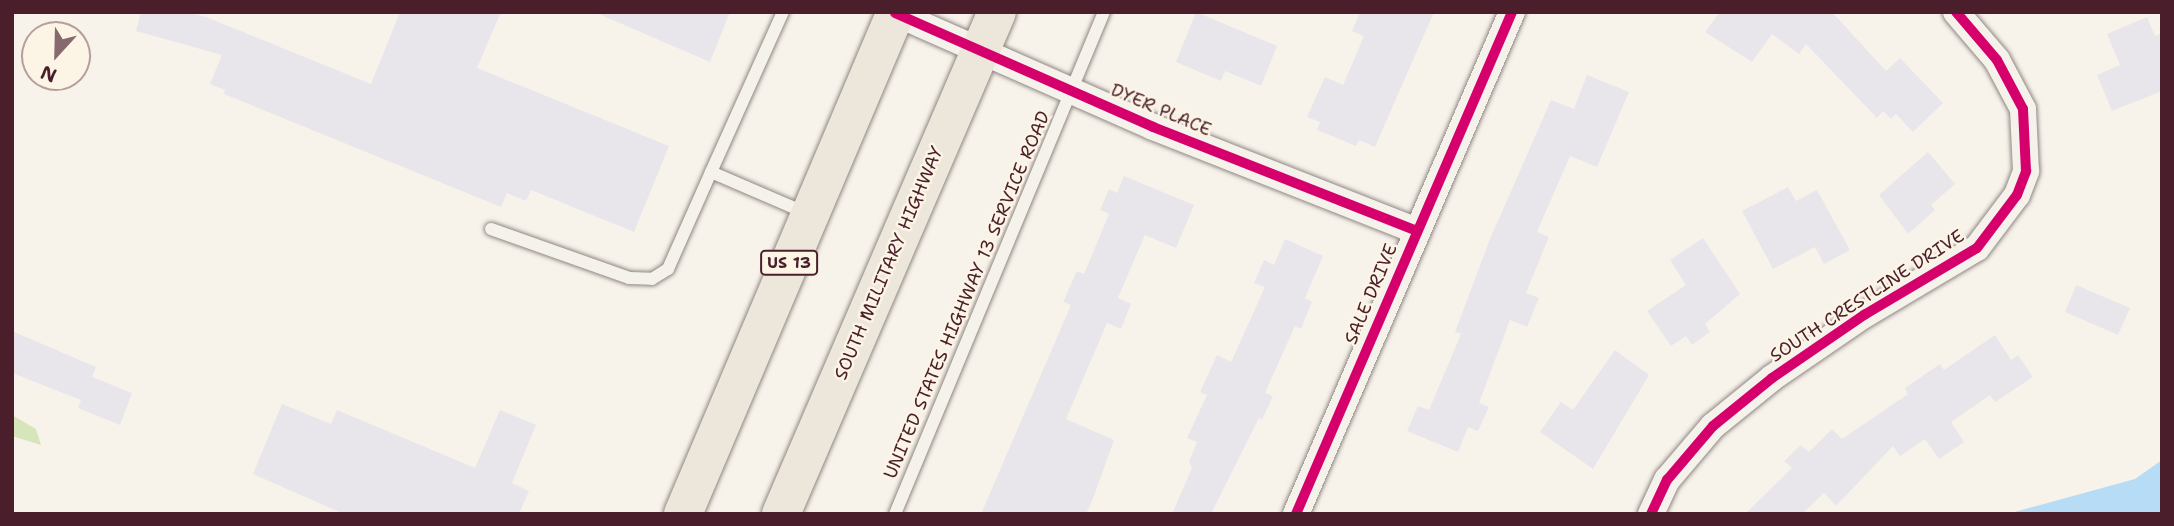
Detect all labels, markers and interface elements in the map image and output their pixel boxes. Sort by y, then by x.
north arrow [21,21,91,91]
text: N [37,60,60,88]
street label: DYER PLACE [1108,79,1214,141]
street label: UNITED STATES HIGHWAY 13 SERVICE ROAD [879,108,1055,482]
street label: SOUTH MILITARY HIGHWAY [830,143,948,383]
street label: SOUTH CRESTLINE DRIVE [1766,225,1968,367]
street label: SALE DRIVE [1340,240,1402,348]
road number: US 13 [759,250,819,276]

